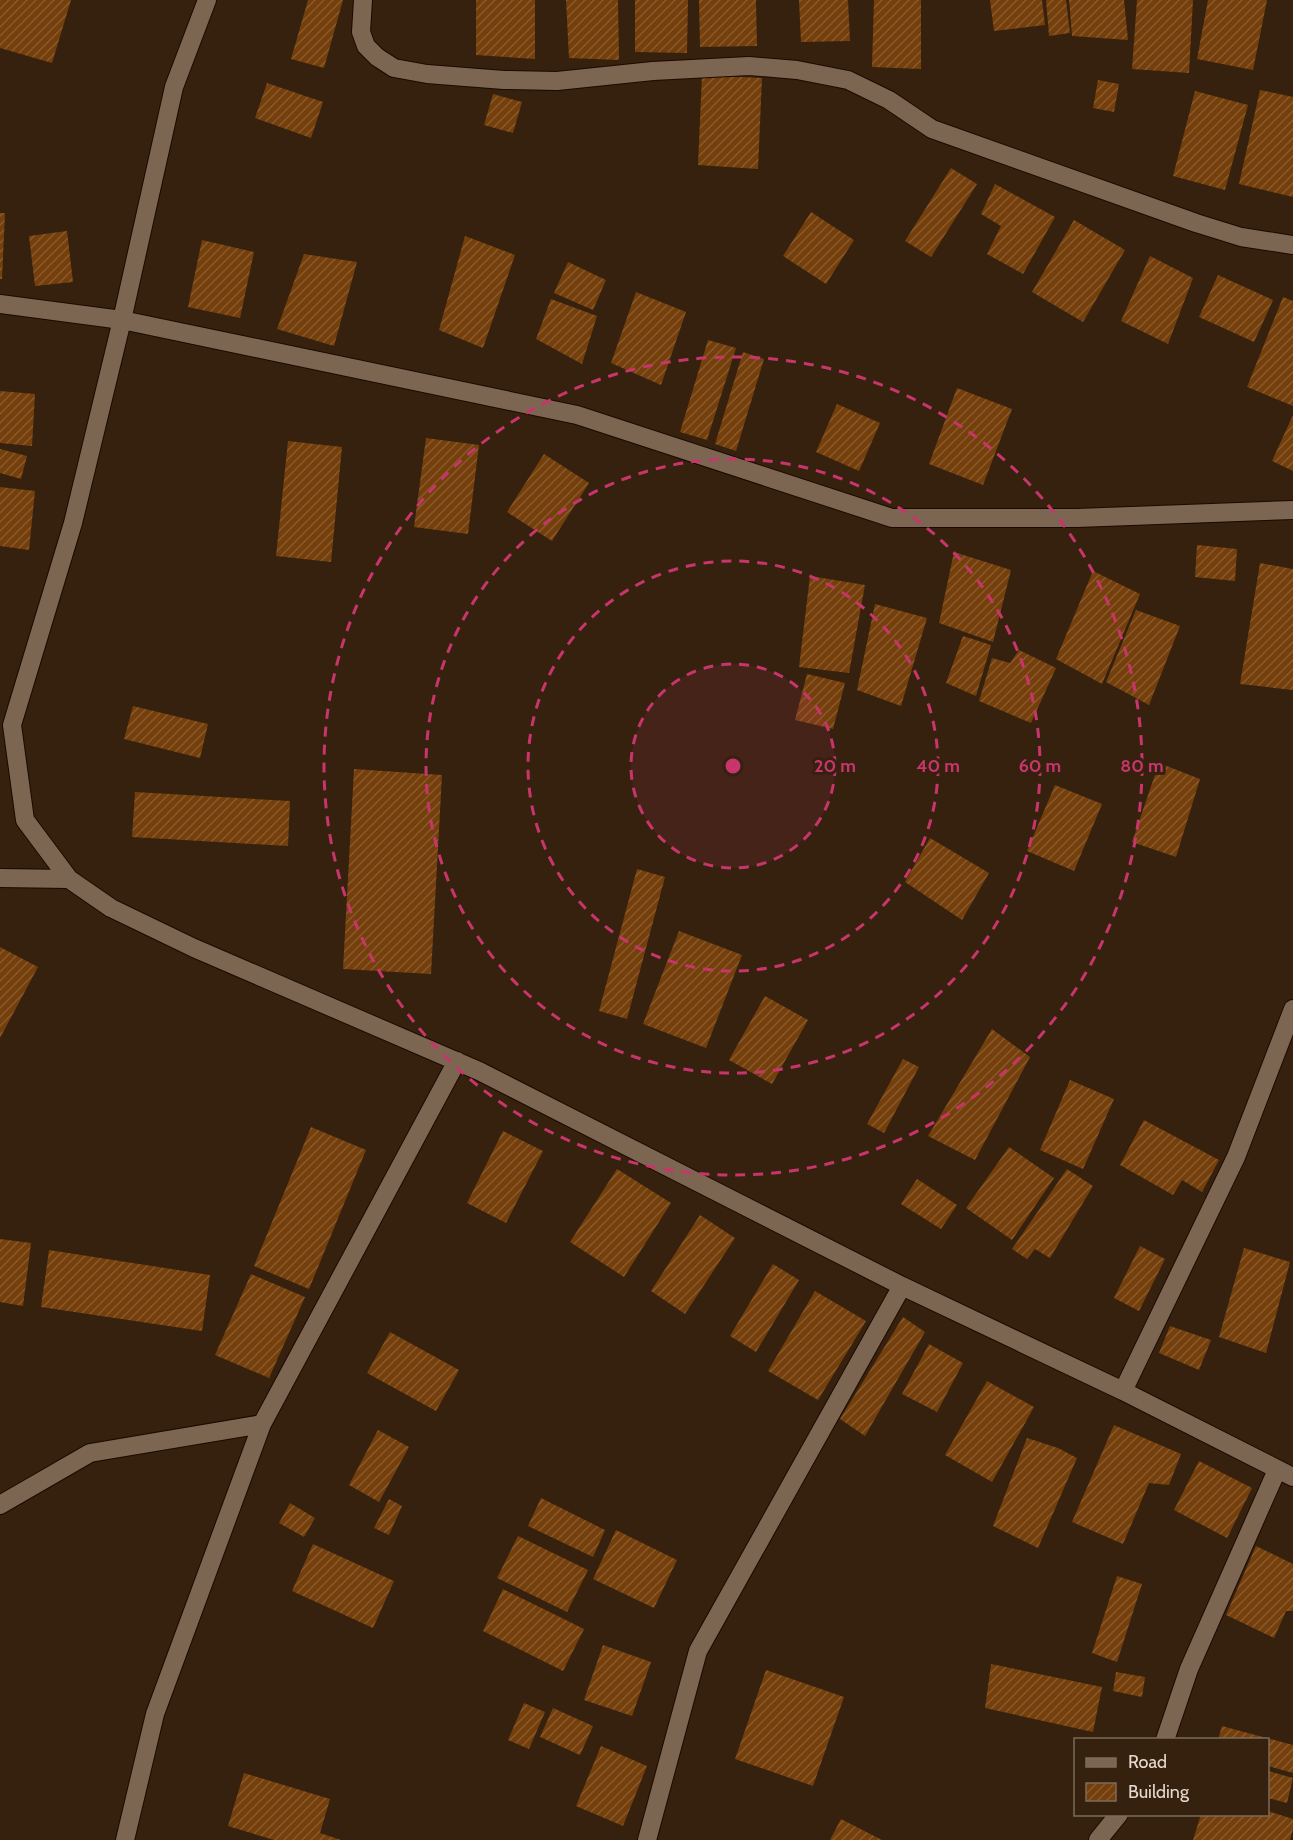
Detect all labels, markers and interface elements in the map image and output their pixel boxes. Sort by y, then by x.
text: 20 m [814,755,856,777]
text: 40 m [916,755,960,777]
text: 60 m [1019,755,1061,777]
text: 80 m [1120,755,1164,777]
centre of rings [723,756,743,776]
legend [1074,1738,1269,1816]
text: Road [1128,1751,1167,1773]
text: Building [1128,1781,1190,1803]

